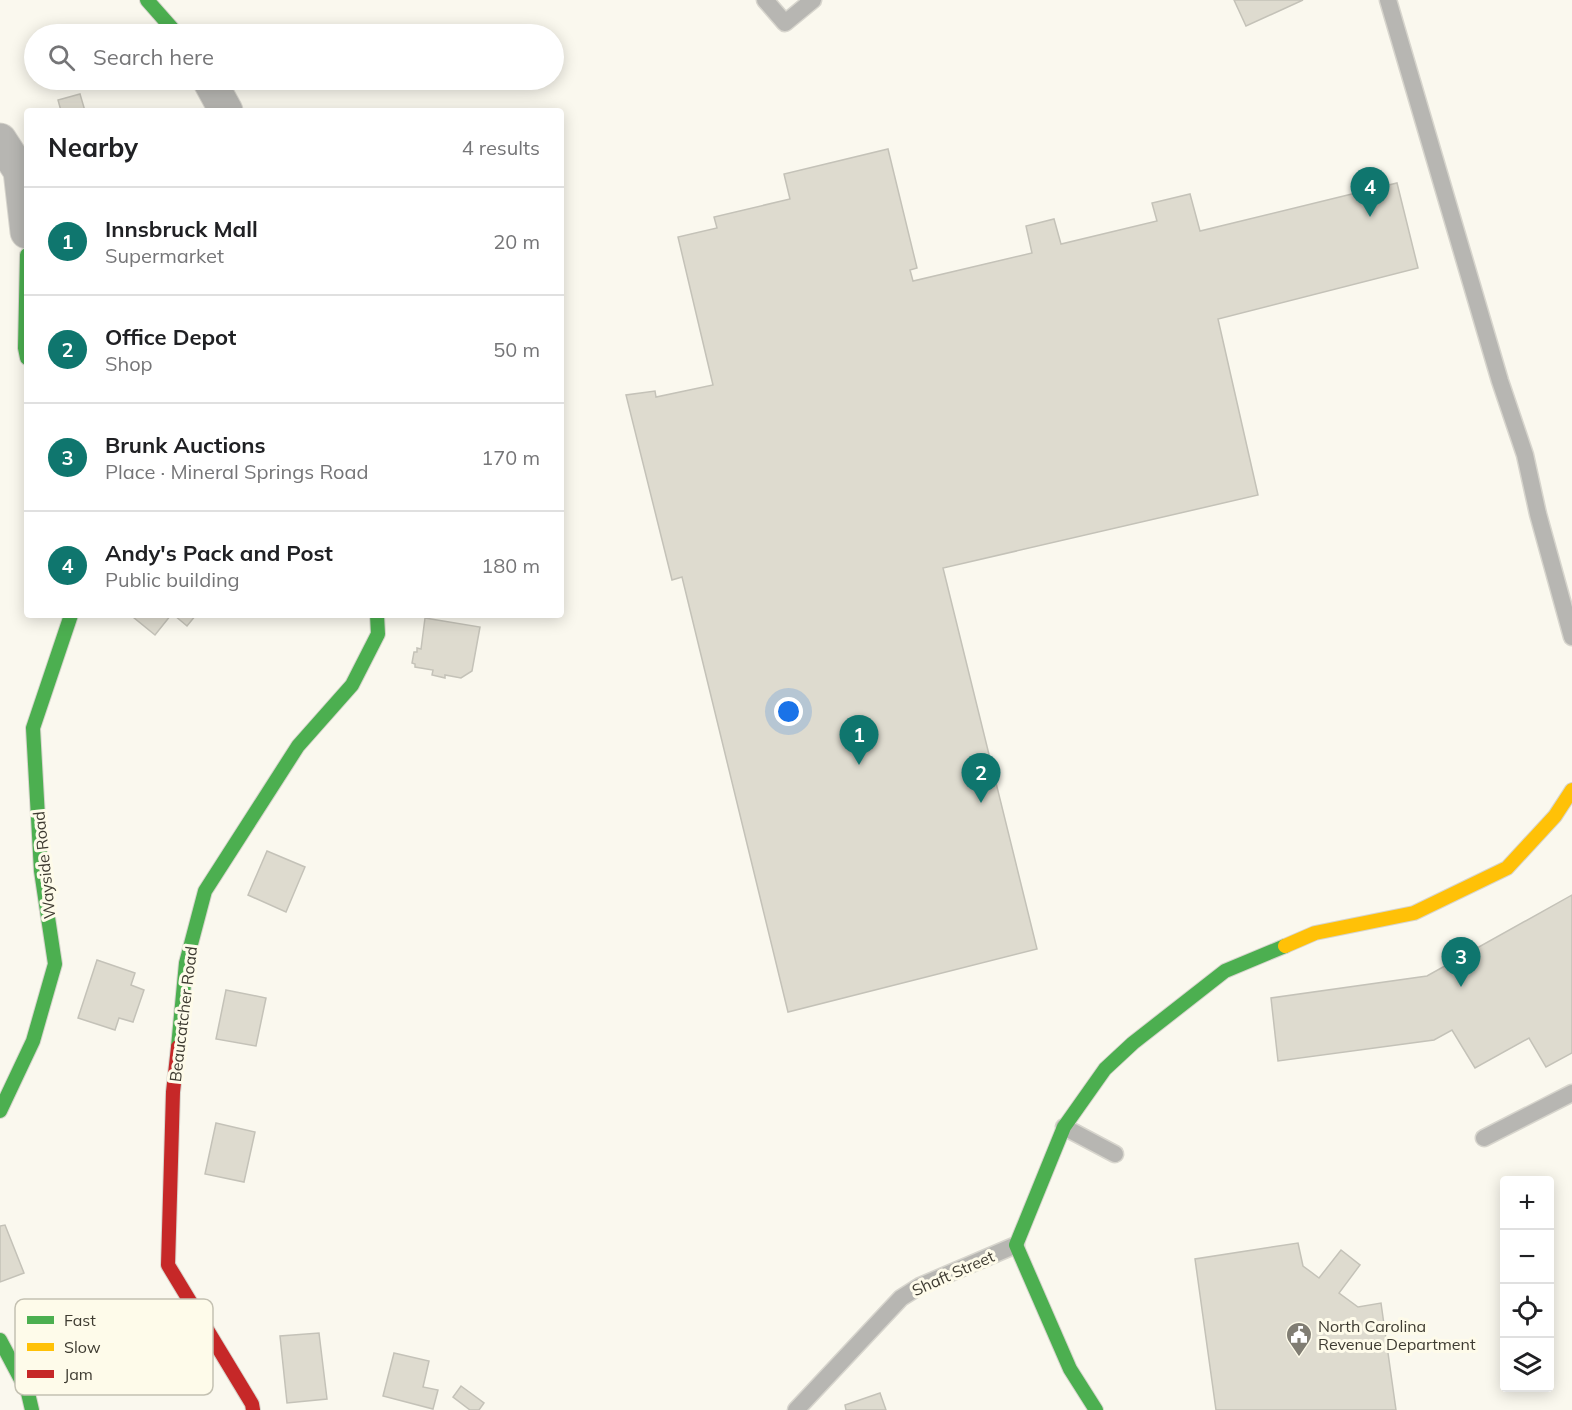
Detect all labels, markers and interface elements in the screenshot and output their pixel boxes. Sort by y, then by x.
search box [24,24,564,90]
icon: search [45,41,78,74]
text: Search here [93,43,214,71]
text: Nearby [48,131,138,164]
text: 4 results [462,135,540,160]
pin: 4 [1350,168,1390,217]
text: Innsbruck Mall [105,215,258,243]
text: 1 [62,229,74,254]
text: 20 m [493,229,540,254]
text: Supermarket [105,243,224,268]
text: Office Depot [105,323,236,351]
text: 2 [62,337,74,362]
text: 50 m [493,337,540,362]
text: Shop [105,351,153,376]
text: Brunk Auctions [105,431,266,459]
text: 3 [62,445,74,470]
text: 170 m [481,445,540,470]
text: Place · Mineral Springs Road [105,459,369,484]
text: Andy's Pack and Post [105,539,333,567]
text: 4 [62,553,74,578]
text: 180 m [481,553,540,578]
text: Public building [105,567,240,592]
your location [774,697,803,726]
pin: 1 [840,716,878,765]
pin: 2 [962,754,1000,803]
street label: Wayside Road [28,810,60,920]
pin: 3 [1442,938,1480,987]
street label: Beaucatcher Road [165,945,201,1083]
map controls [1500,1176,1554,1392]
button: + [1500,1176,1554,1230]
button: − [1500,1230,1554,1284]
street label: Shaft Street [909,1246,998,1300]
button: locate [1500,1284,1554,1338]
legend [15,1299,213,1395]
text: Fast [64,1310,96,1330]
place label: North Carolina Revenue Department [1318,1316,1476,1354]
public building icon: North Carolina Revenue Department [1284,1320,1314,1358]
text: Slow [64,1337,101,1357]
button: layers [1500,1338,1554,1392]
text: Jam [64,1364,93,1384]

